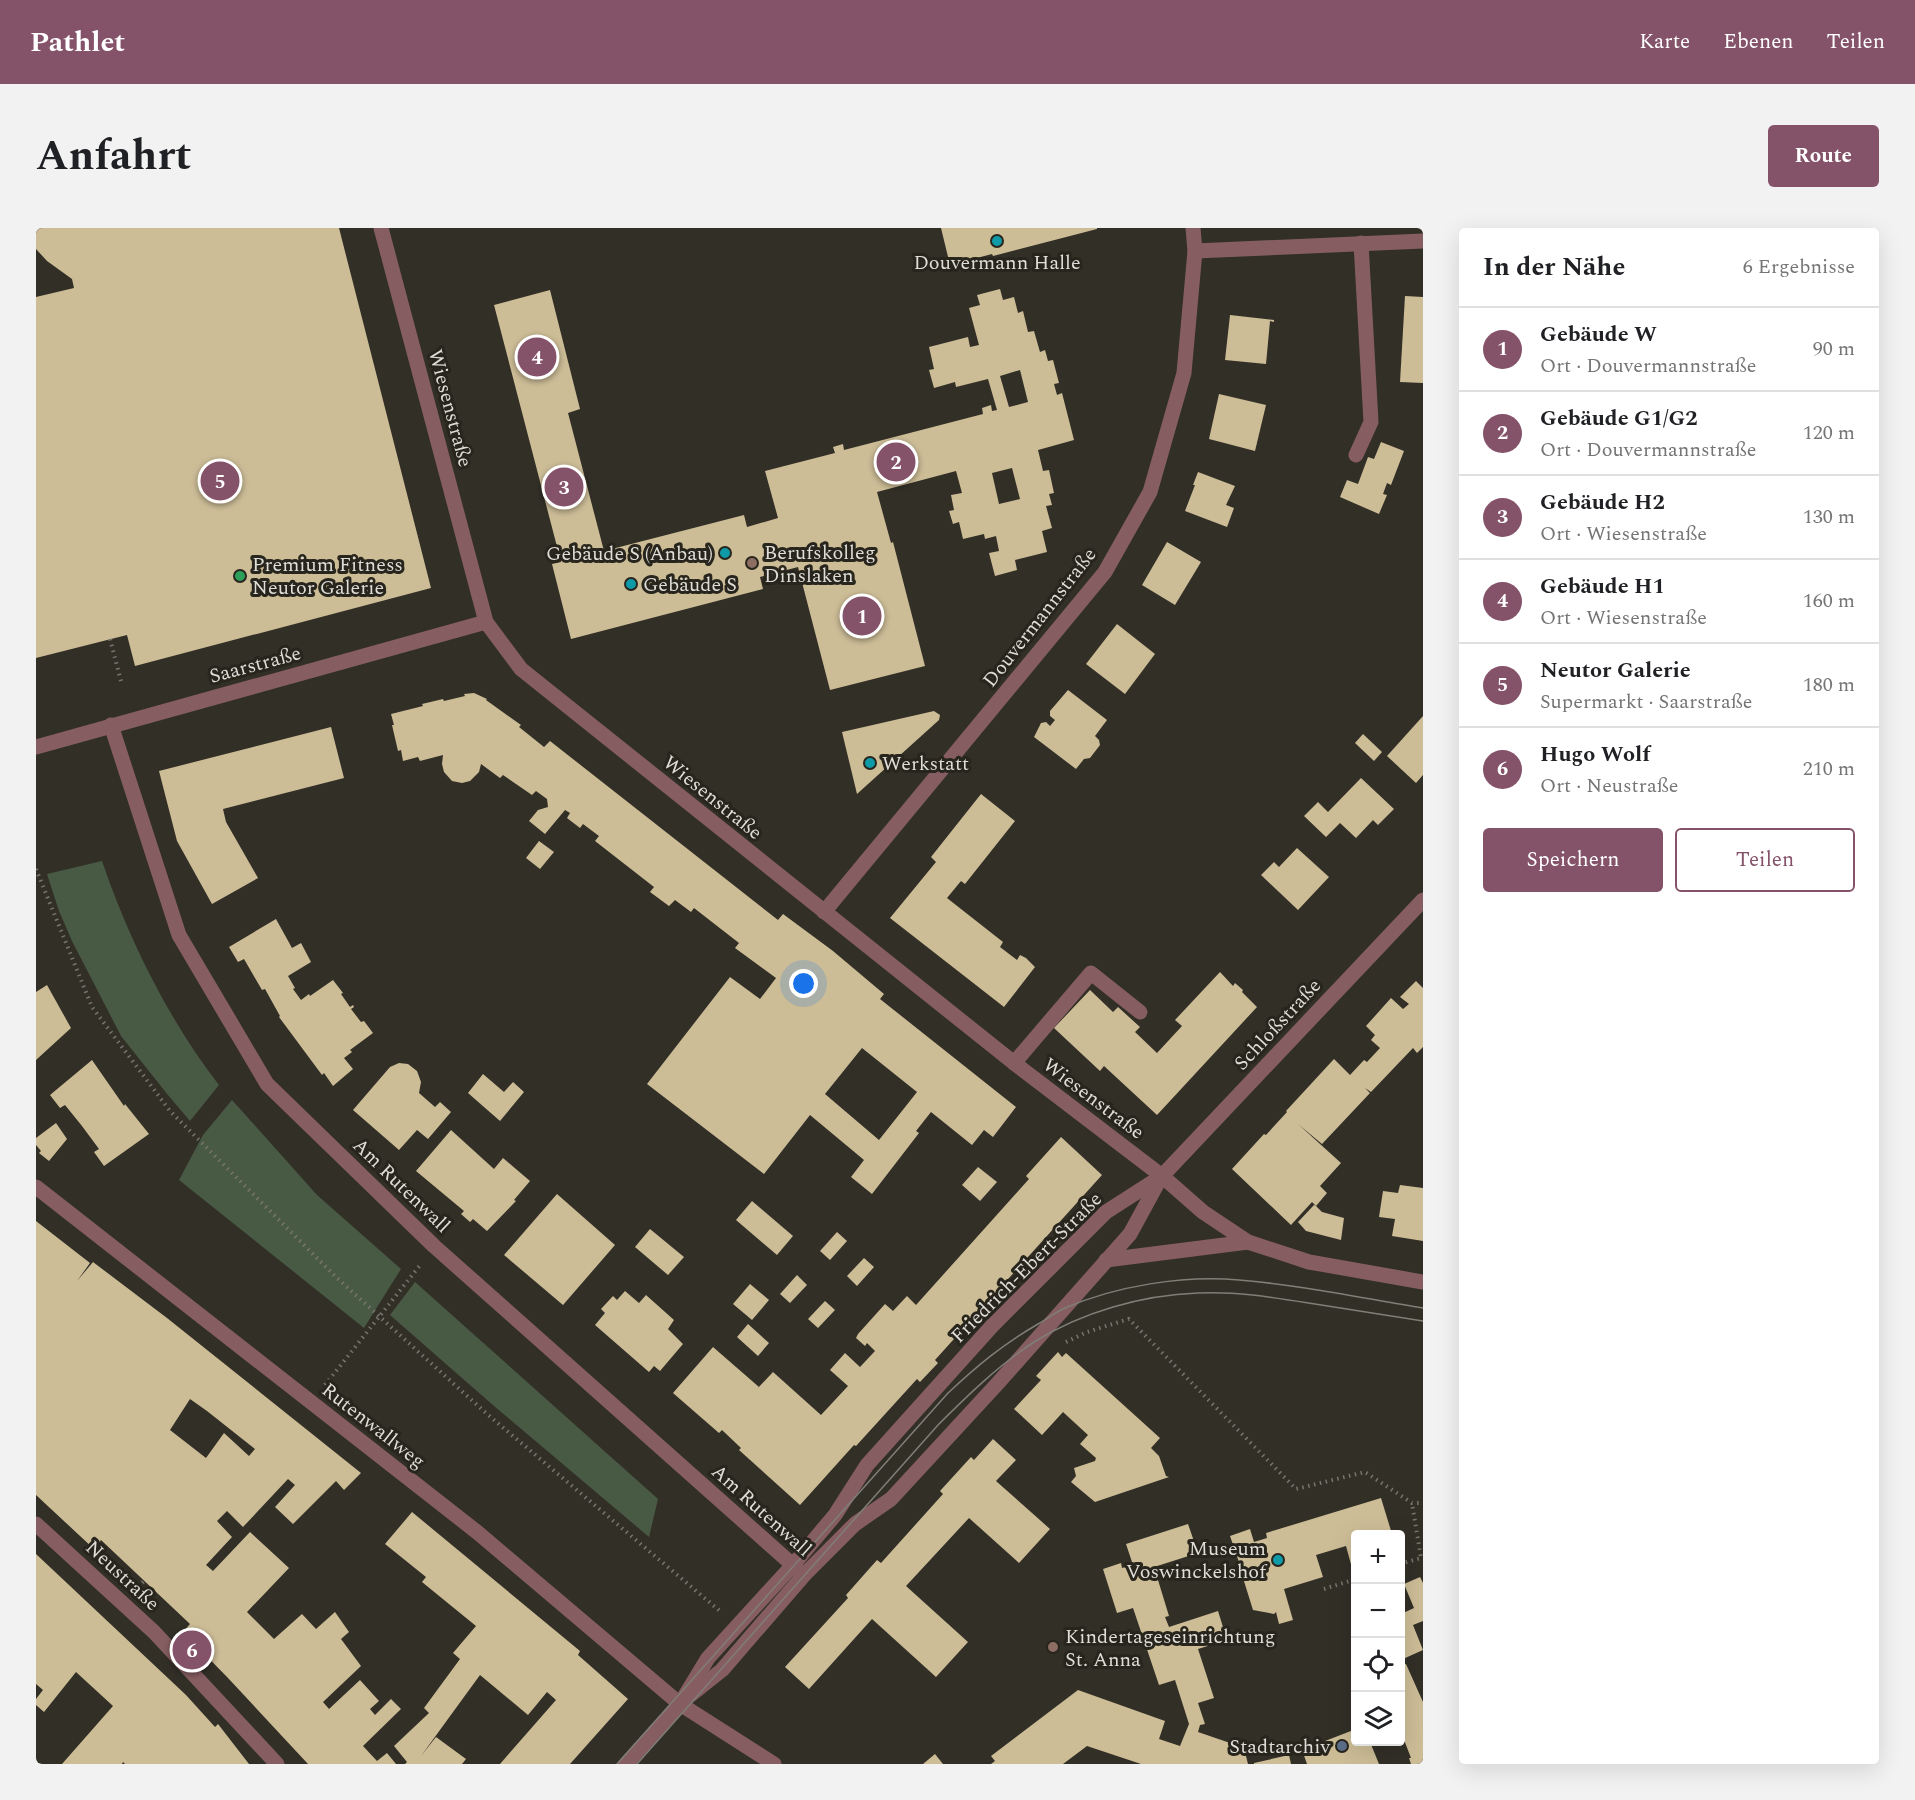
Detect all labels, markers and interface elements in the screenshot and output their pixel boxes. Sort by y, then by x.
text: Pathlet [30,21,125,64]
text: Karte [1639,26,1690,58]
text: Ebenen [1723,26,1794,58]
text: Teilen [1827,26,1885,58]
text: Anfahrt [36,125,192,188]
button: Route [1768,125,1879,187]
marker: Douvermann Halle [990,234,1004,248]
text: In der Nähe [1483,247,1625,287]
place label: Douvermann Halle [913,248,1081,278]
text: 6 Ergebnisse [1743,252,1855,282]
text: Gebäude W [1540,318,1657,351]
pin: 4 [518,334,556,380]
text: 1 [1497,334,1508,364]
text: 90 m [1813,334,1855,364]
street label: Wiesenstraße [420,346,480,470]
text: Ort · Douvermannstraße [1540,351,1756,381]
text: Gebäude G1/G2 [1540,402,1698,435]
text: 2 [1497,418,1508,448]
text: 120 m [1803,418,1855,448]
text: Ort · Douvermannstraße [1540,435,1756,465]
pin: 2 [876,440,916,484]
pin: 5 [200,458,240,504]
pin: 3 [544,464,584,510]
text: Gebäude H2 [1540,486,1665,519]
text: 3 [1497,502,1508,532]
text: 130 m [1803,502,1855,532]
text: Ort · Wiesenstraße [1540,519,1707,549]
place label: Berufskolleg Dinslaken [764,538,876,591]
place label: Gebäude S (Anbau) [546,539,713,569]
street label: Douvermannstraße [976,541,1104,694]
marker: Gebäude S (Anbau) [718,546,732,560]
place label: Premium Fitness Neutor Galerie [252,550,403,603]
marker: Berufskolleg Dinslaken [745,556,759,570]
marker: Premium Fitness Neutor Galerie [233,569,247,583]
place label: Gebäude S [643,570,737,600]
text: Gebäude H1 [1540,570,1665,603]
marker: Gebäude S [624,577,638,591]
text: 4 [1497,586,1508,616]
text: 160 m [1803,586,1855,616]
pin: 1 [842,594,882,638]
text: Ort · Wiesenstraße [1540,603,1707,633]
street label: Saarstraße [206,638,304,692]
text: Neutor Galerie [1540,654,1691,687]
text: 5 [1497,670,1508,700]
text: 180 m [1803,670,1855,700]
text: Supermarkt · Saarstraße [1540,687,1752,717]
text: Hugo Wolf [1540,738,1650,771]
street label: Wiesenstraße [656,748,769,847]
place label: Werkstatt [882,749,969,779]
text: 6 [1497,754,1508,784]
text: 210 m [1803,754,1855,784]
marker: Werkstatt [863,756,877,770]
text: Ort · Neustraße [1540,771,1678,801]
button: Speichern [1483,828,1663,892]
button: Teilen [1675,828,1855,892]
your location [789,969,818,998]
street label: Schloßstraße [1227,972,1328,1077]
street label: Wiesenstraße [1036,1050,1151,1147]
street label: Am Rutenwall [345,1131,457,1240]
street label: Friedrich-Ebert-Straße [944,1185,1109,1350]
street label: Rutenwallweg [315,1376,432,1476]
street label: Am Rutenwall [704,1457,818,1564]
map controls [1351,1530,1405,1746]
button: + [1351,1530,1405,1584]
street label: Neustraße [78,1533,166,1618]
place label: Museum Voswinckelshof [1126,1534,1268,1587]
marker: Museum Voswinckelshof [1271,1553,1285,1567]
button: − [1351,1584,1405,1638]
place label: Kindertageseinrichtung St. Anna [1065,1622,1275,1675]
pin: 6 [172,1628,212,1672]
button: locate [1351,1638,1405,1692]
marker: Kindertageseinrichtung St. Anna [1046,1640,1060,1654]
button: layers [1351,1692,1405,1746]
place label: Stadtarchiv [1229,1732,1331,1762]
marker: Stadtarchiv [1335,1739,1349,1753]

